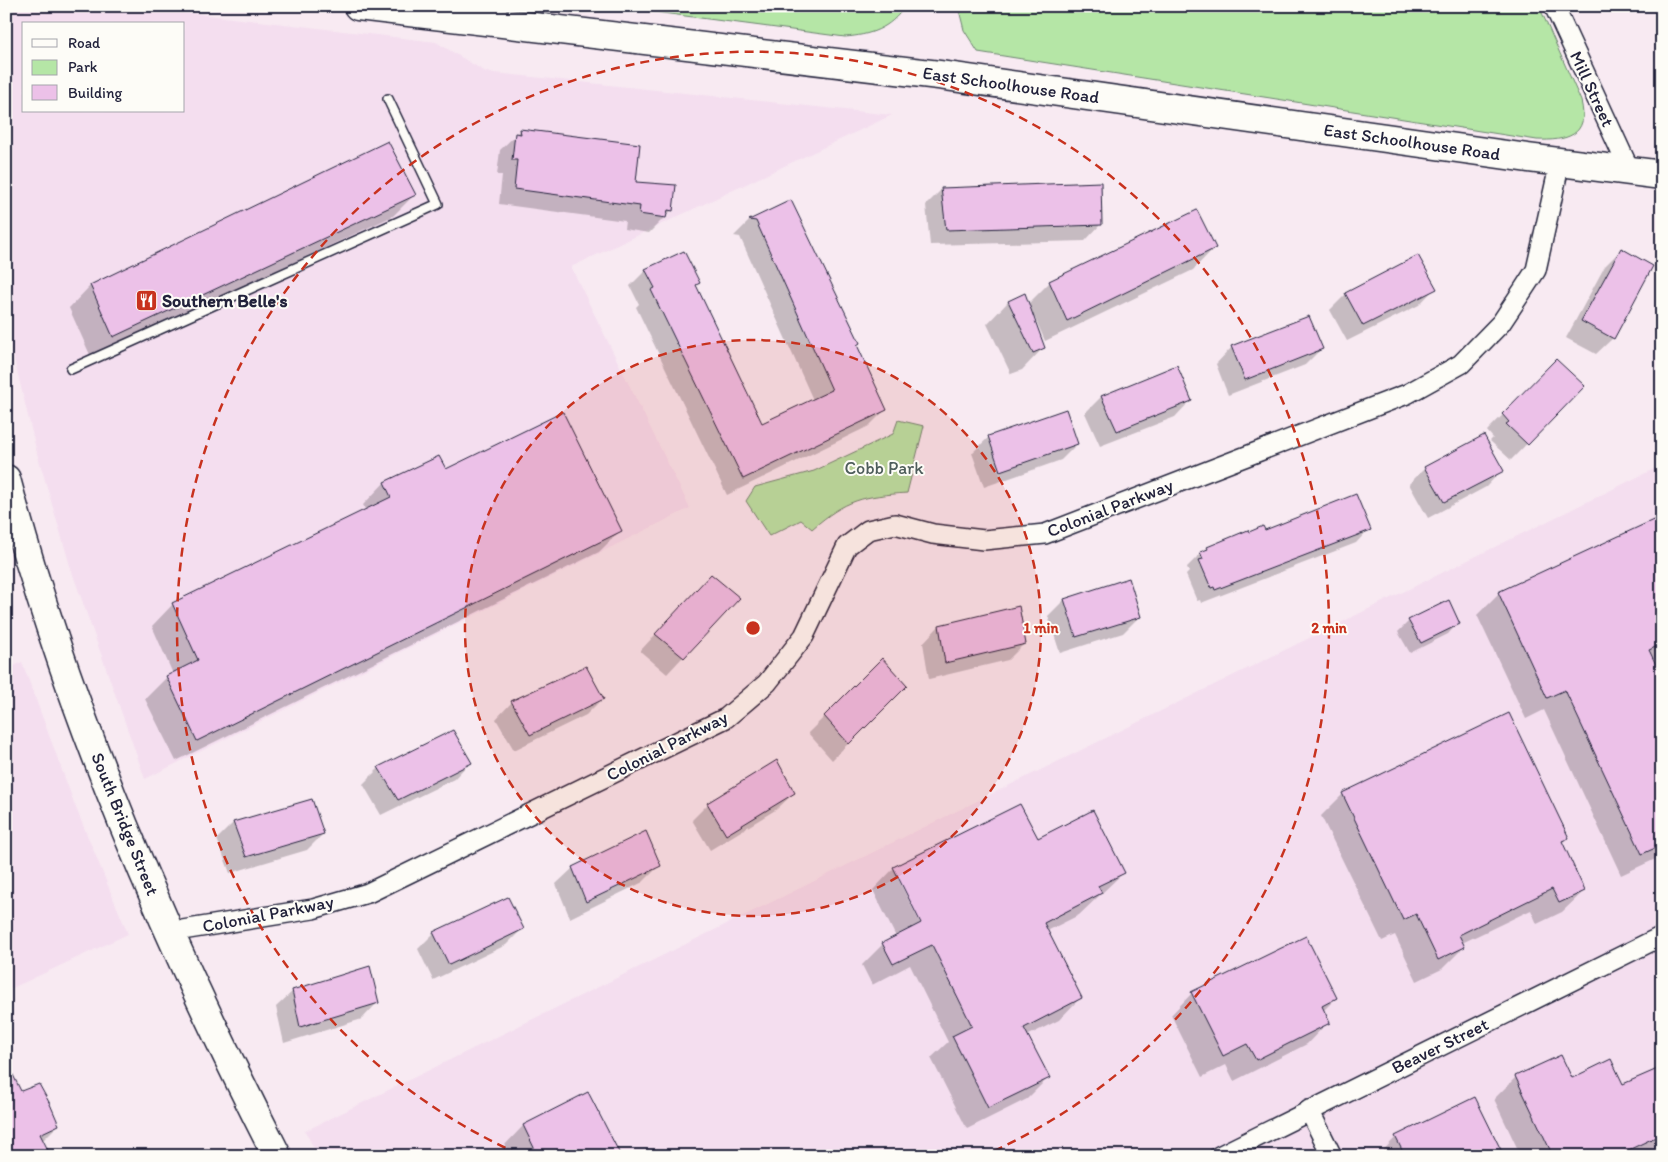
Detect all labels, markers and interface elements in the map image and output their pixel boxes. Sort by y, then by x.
legend [22,22,185,112]
text: Road [68,34,101,52]
street label: Mill Street [1565,48,1619,131]
text: Park [68,58,98,76]
street label: East Schoolhouse Road [921,62,1101,108]
text: Building [68,84,122,102]
street label: East Schoolhouse Road [1322,119,1502,165]
restaurant icon: Southern Belle's [134,289,158,313]
place label: Southern Belle's [162,290,288,312]
park label: Cobb Park [844,457,924,479]
street label: Colonial Parkway [1044,474,1177,542]
centre of rings [744,619,762,637]
text: 1 min [1024,619,1059,637]
text: 2 min [1311,619,1348,637]
street label: Colonial Parkway [603,706,732,786]
street label: South Bridge Street [86,749,164,899]
street label: Colonial Parkway [201,890,336,938]
street label: Beaver Street [1388,1013,1492,1079]

